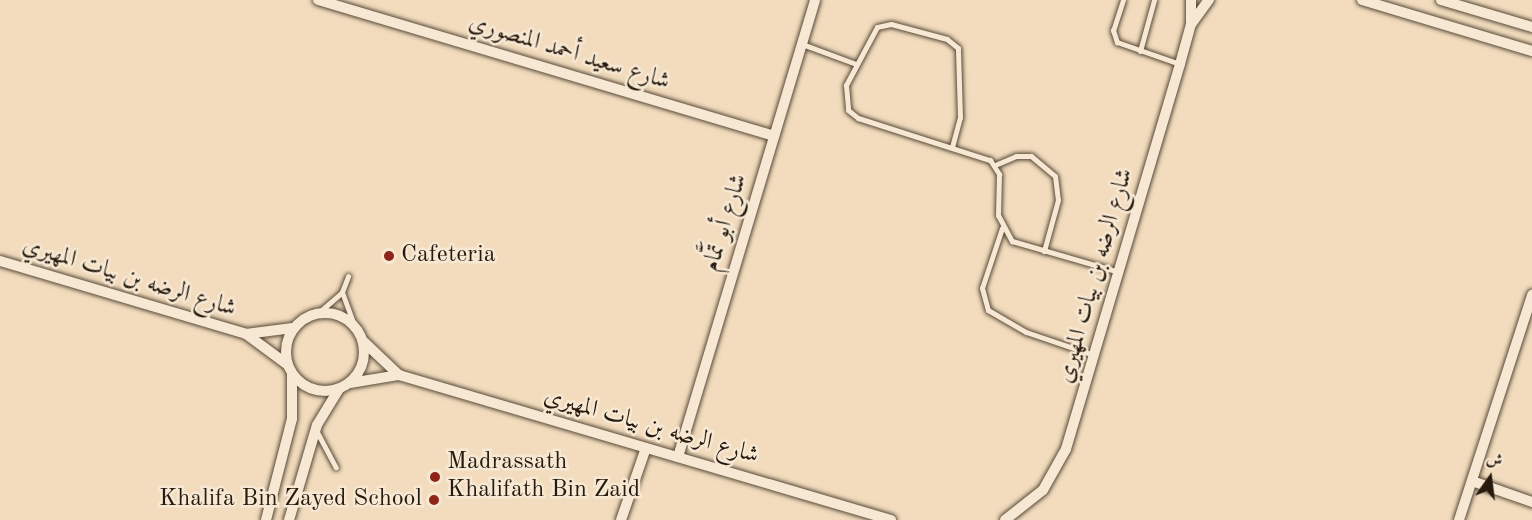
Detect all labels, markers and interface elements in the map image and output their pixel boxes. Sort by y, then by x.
street label: شارع سعيد أحمد المنصوري [465,9,673,97]
street label: شارع الرضه بن بيات المهيري [1052,165,1140,387]
street label: شارع أبو تَمَّام [698,171,754,275]
street label: شارع الرضه بن بيات المهيري [19,232,239,324]
place label: Cafeteria [401,242,496,270]
marker: Cafeteria [382,249,396,263]
street label: شارع الرضه بن بيات المهيري [540,383,762,471]
north arrow [1460,448,1520,508]
place label: Madrassath Khalifath Bin Zaid [447,449,640,505]
text: ش [1485,451,1504,470]
marker: Madrassath Khalifath Bin Zaid [428,470,442,484]
place label: Khalifa Bin Zayed School [159,486,422,514]
marker: Khalifa Bin Zayed School [427,493,441,507]

